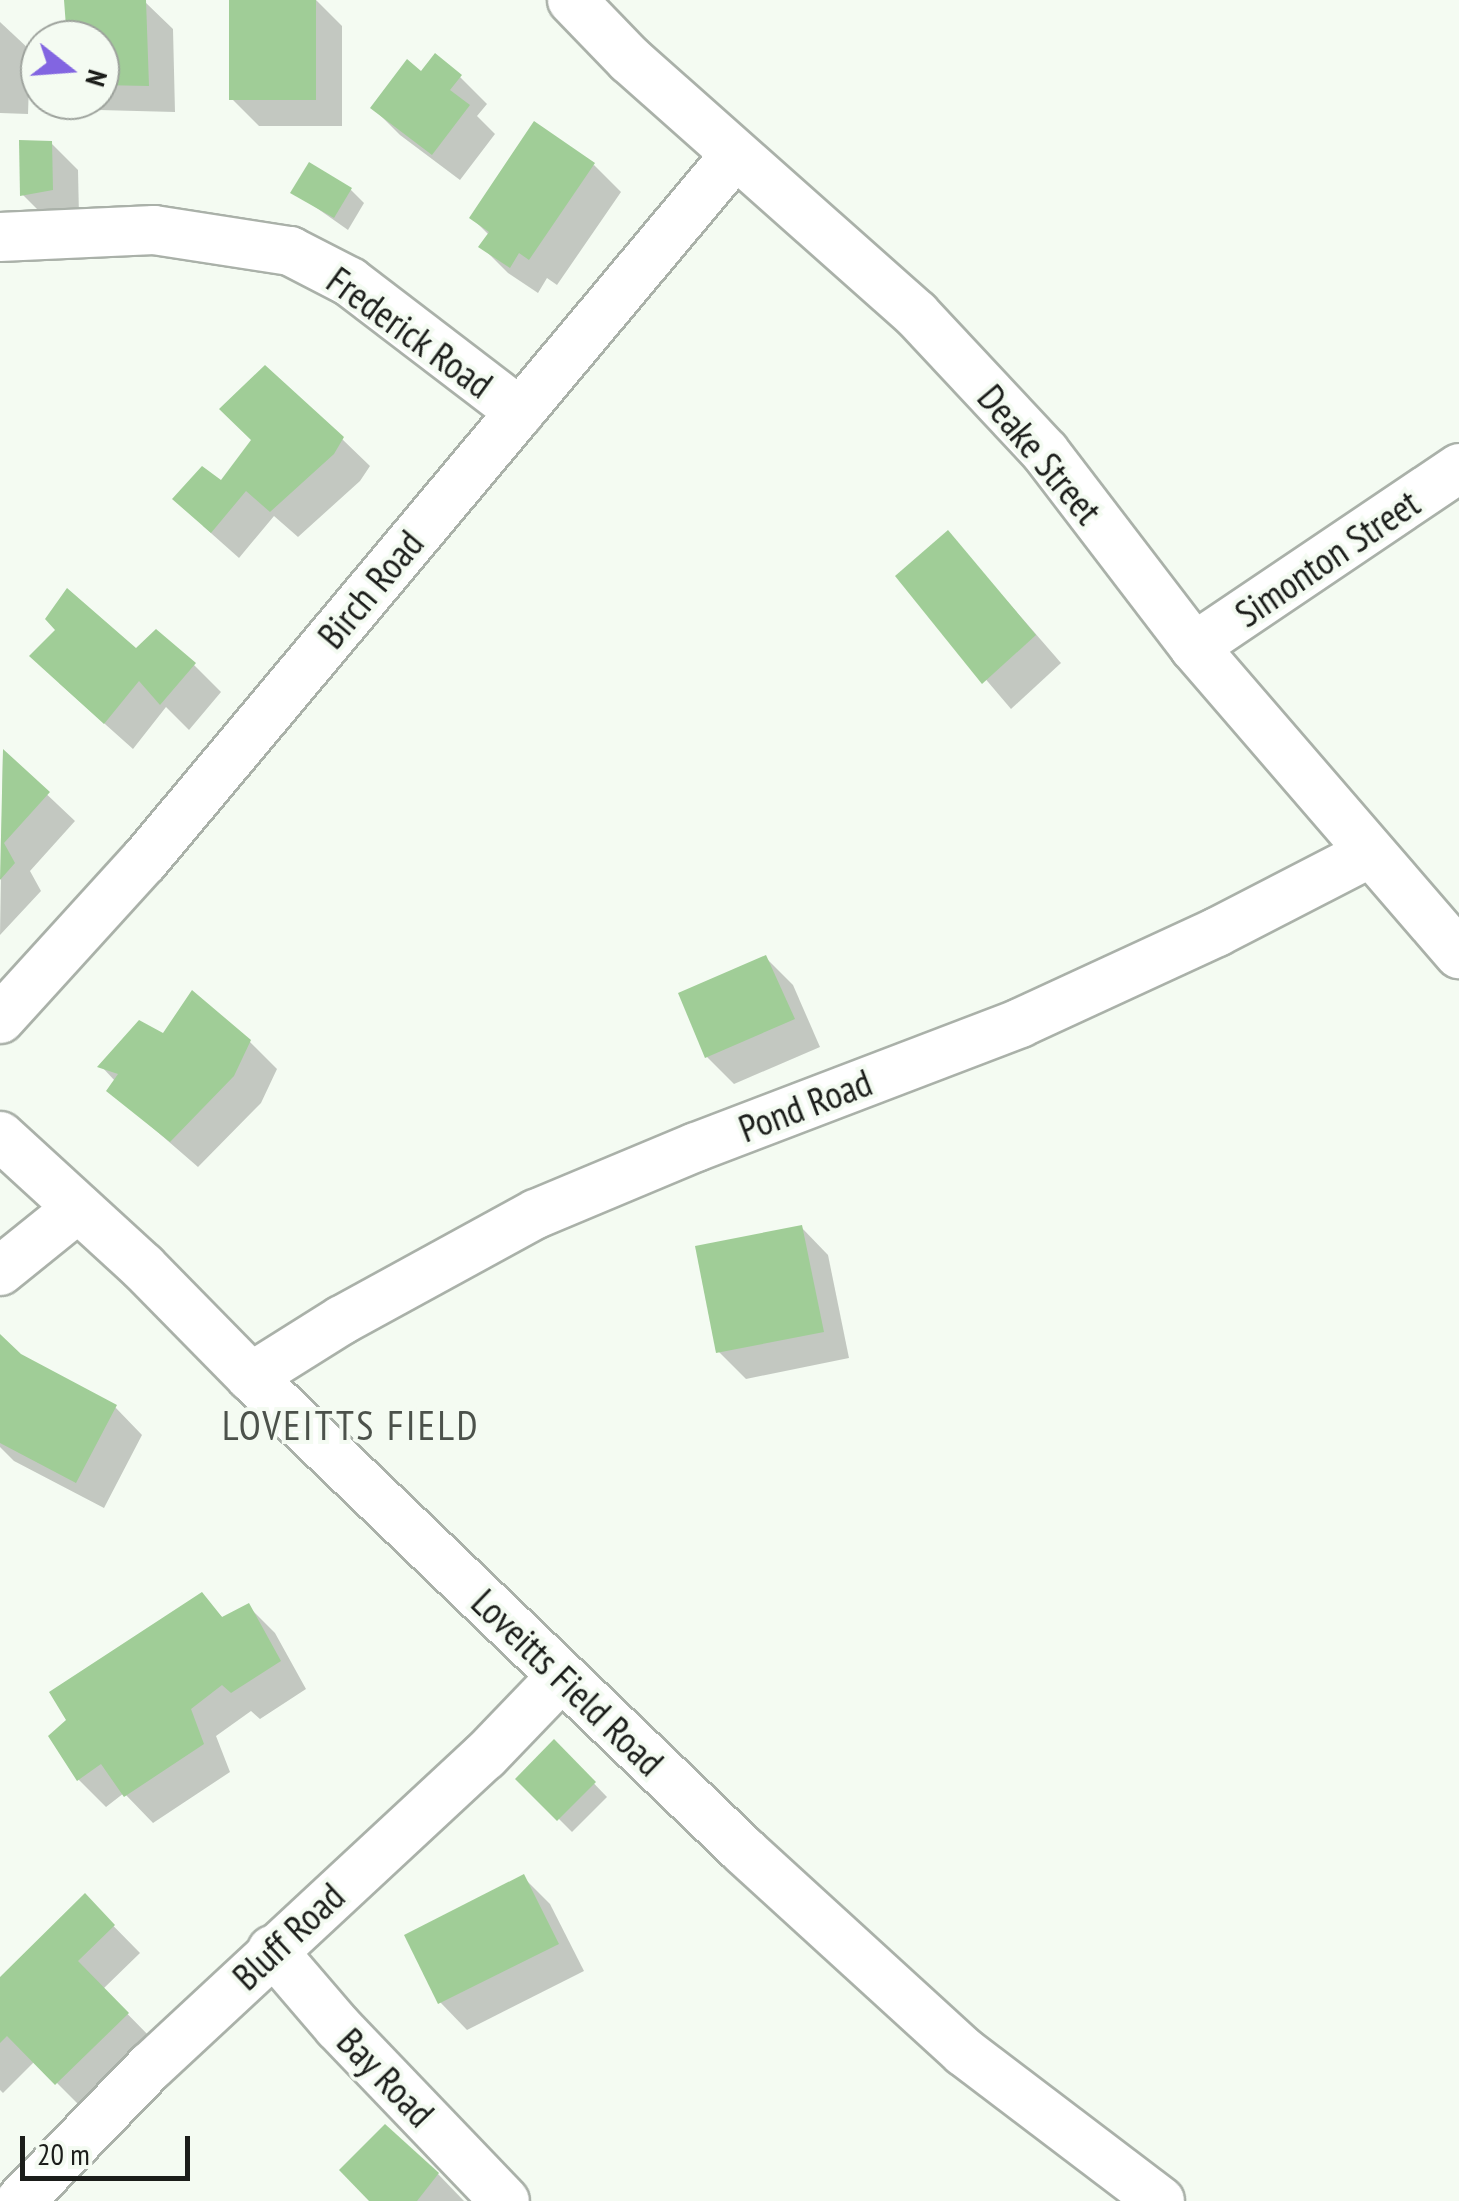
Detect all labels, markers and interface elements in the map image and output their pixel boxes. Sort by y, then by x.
north arrow [20,20,120,120]
text: N [77,66,117,91]
street label: Frederick Road [318,257,502,407]
street label: Deake Street [969,375,1111,533]
street label: Simonton Street [1226,480,1428,636]
street label: Birch Road [308,521,432,657]
street label: Pond Road [732,1059,878,1151]
district label: LOVEITTS FIELD [222,1401,480,1449]
street label: Loveitts Field Road [463,1579,673,1785]
street label: Bluff Road [223,1873,353,1999]
street label: Bay Road [328,2018,444,2136]
scale bar [25,2116,195,2178]
text: 20 m [37,2134,90,2173]

